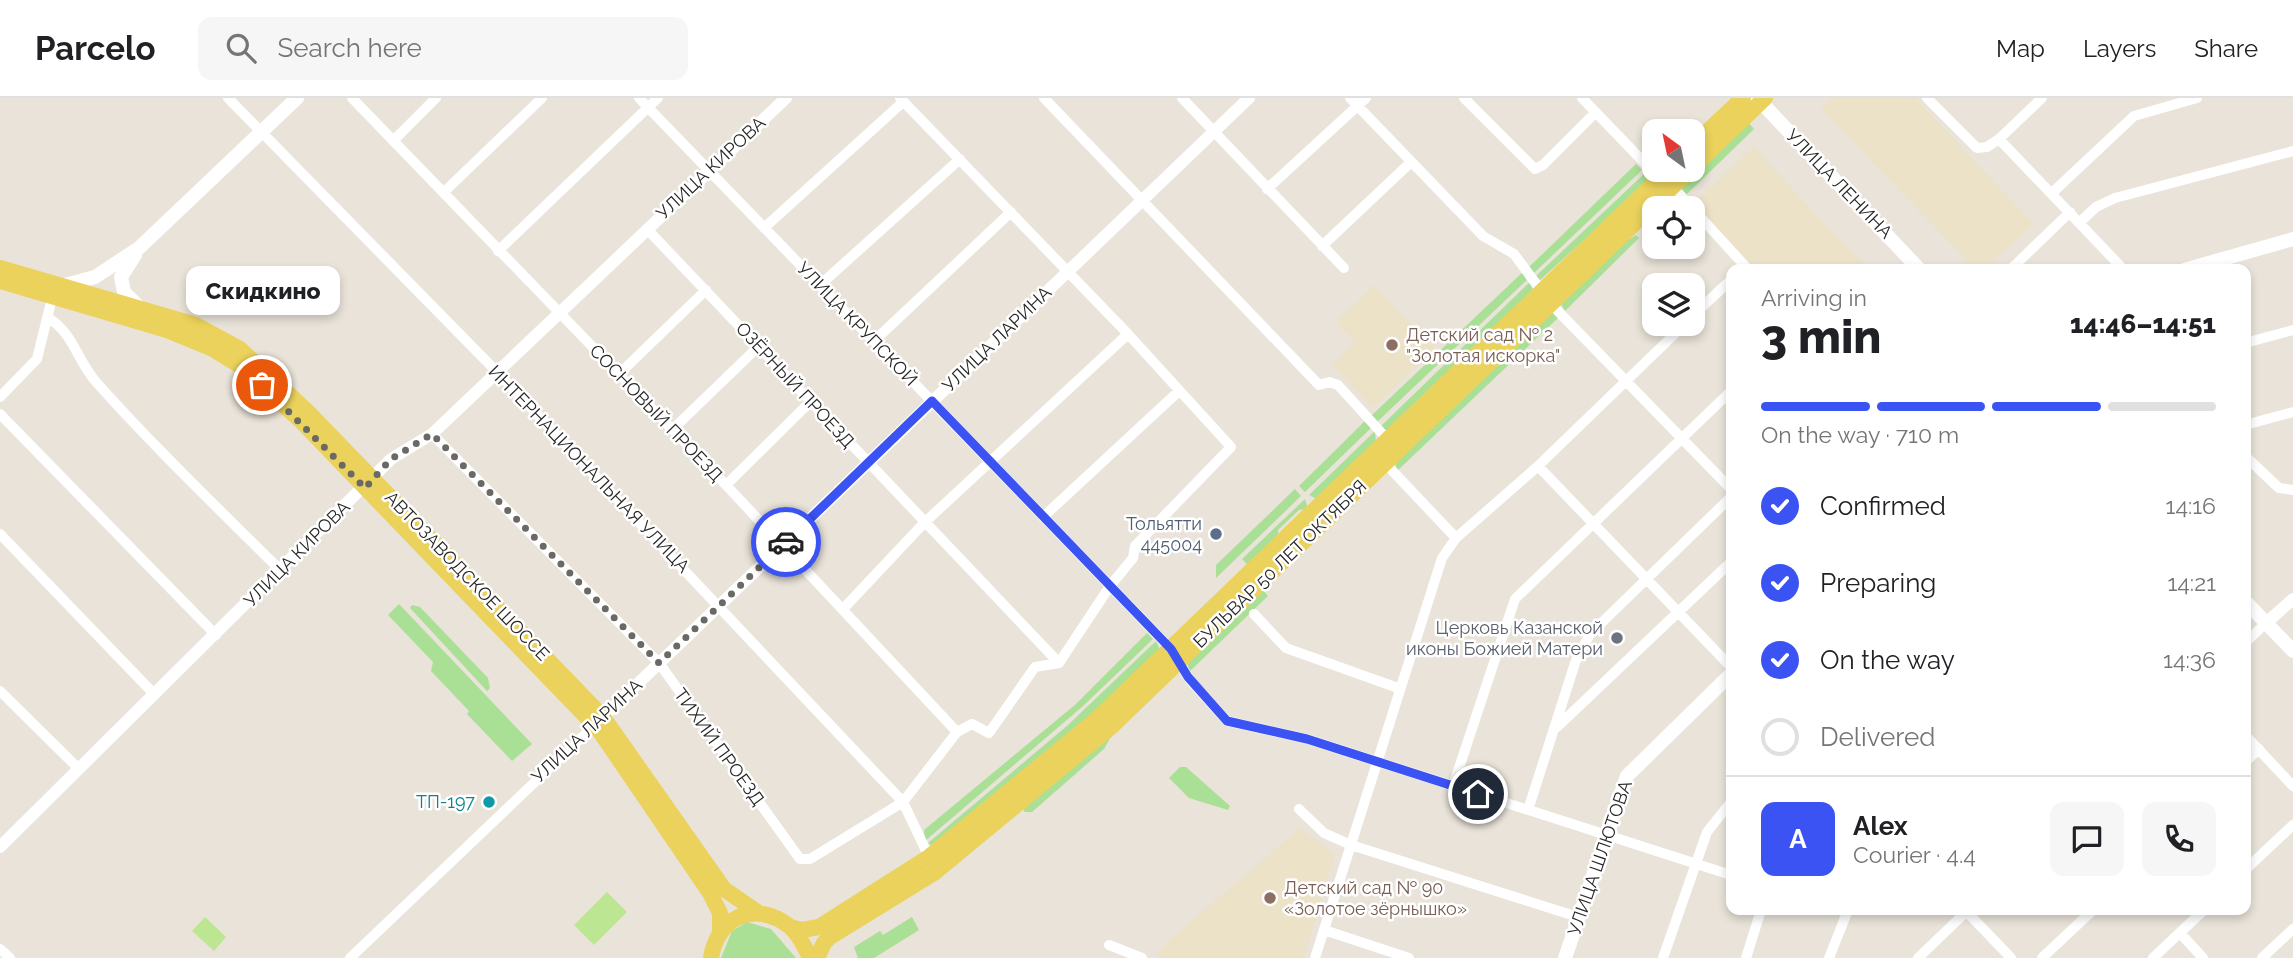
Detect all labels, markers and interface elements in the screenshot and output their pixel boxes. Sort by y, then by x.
search box [198,17,688,80]
text: Parcelo [35,29,156,68]
icon: search [222,29,260,67]
text: Search here [278,33,422,63]
text: Map [1996,34,2045,63]
text: Layers [2083,34,2156,63]
text: Share [2194,34,2258,63]
street label: УЛИЦА КИРОВА [652,112,769,223]
north arrow [1642,119,1704,182]
map controls [1642,119,1705,336]
street label: УЛИЦА ЛЕНИНА [1782,125,1897,243]
button: locate [1642,196,1705,259]
street label: УЛИЦА КРУПСКОЙ [793,257,922,390]
callout: Скидкино [185,266,339,315]
button: layers [1642,273,1705,336]
text: Скидкино [205,277,321,304]
street label: УЛИЦА ЛАРИНА [938,281,1055,396]
text: Arriving in [1761,284,1867,311]
text: 14:46–14:51 [2070,309,2216,339]
text: 3 min [1761,310,1881,364]
street label: ОЗЁРНЫЙ ПРОЕЗД [732,318,859,452]
place label: Детский сад № 2 "Золотая искорка" [1406,324,1560,366]
marker: Детский сад № 2 "Золотая искорка" [1384,337,1400,353]
street label: СОСНОВЫЙ ПРОЕЗД [586,340,727,485]
pin [232,355,292,415]
street label: ИНТЕРНАЦИОНАЛЬНАЯ УЛИЦА [484,361,694,577]
icon: bag [243,366,281,404]
text: On the way · 710 m [1761,421,1959,448]
street label: БУЛЬВАР 50 ЛЕТ ОКТЯБРЯ [1189,475,1371,652]
street label: АВТОЗАВОДСКОЕ ШОССЕ [381,487,554,665]
icon: check [1761,487,1799,525]
text: Confirmed [1820,491,1946,521]
text: 14:16 [2166,492,2216,519]
street label: УЛИЦА КИРОВА [239,496,354,611]
courier [751,507,821,577]
place label: Тольятти 445004 [1126,513,1202,555]
icon: car [767,523,805,561]
marker: Тольятти 445004 [1208,526,1224,542]
icon: check [1761,564,1799,602]
text: Preparing [1820,568,1936,598]
text: 14:21 [2167,569,2216,596]
place label: Церковь Казанской иконы Божией Матери [1406,617,1603,659]
marker: Церковь Казанской иконы Божией Матери [1609,630,1625,646]
icon: check [1761,641,1799,679]
text: On the way [1820,645,1955,675]
text: 14:36 [2163,646,2216,673]
street label: УЛИЦА ЛАРИНА [527,674,646,787]
street label: ТИХИЙ ПРОЕЗД [670,684,769,809]
text: Delivered [1820,722,1935,752]
pin [1448,764,1508,824]
icon: home [1459,775,1497,813]
street label: УЛИЦА ШЛЮТОВА [1563,778,1636,938]
place label: ТП-197 [416,791,475,812]
marker: ТП-197 [481,794,497,810]
button: chat [2050,802,2124,876]
button: phone [2142,802,2216,876]
text: Alex [1853,811,1908,841]
text: A [1789,824,1807,854]
text: Courier · 4.4 [1853,841,1976,868]
place label: Детский сад № 90 «Золотое зёрнышко» [1284,877,1467,919]
marker: Детский сад № 90 «Золотое зёрнышко» [1262,890,1278,906]

